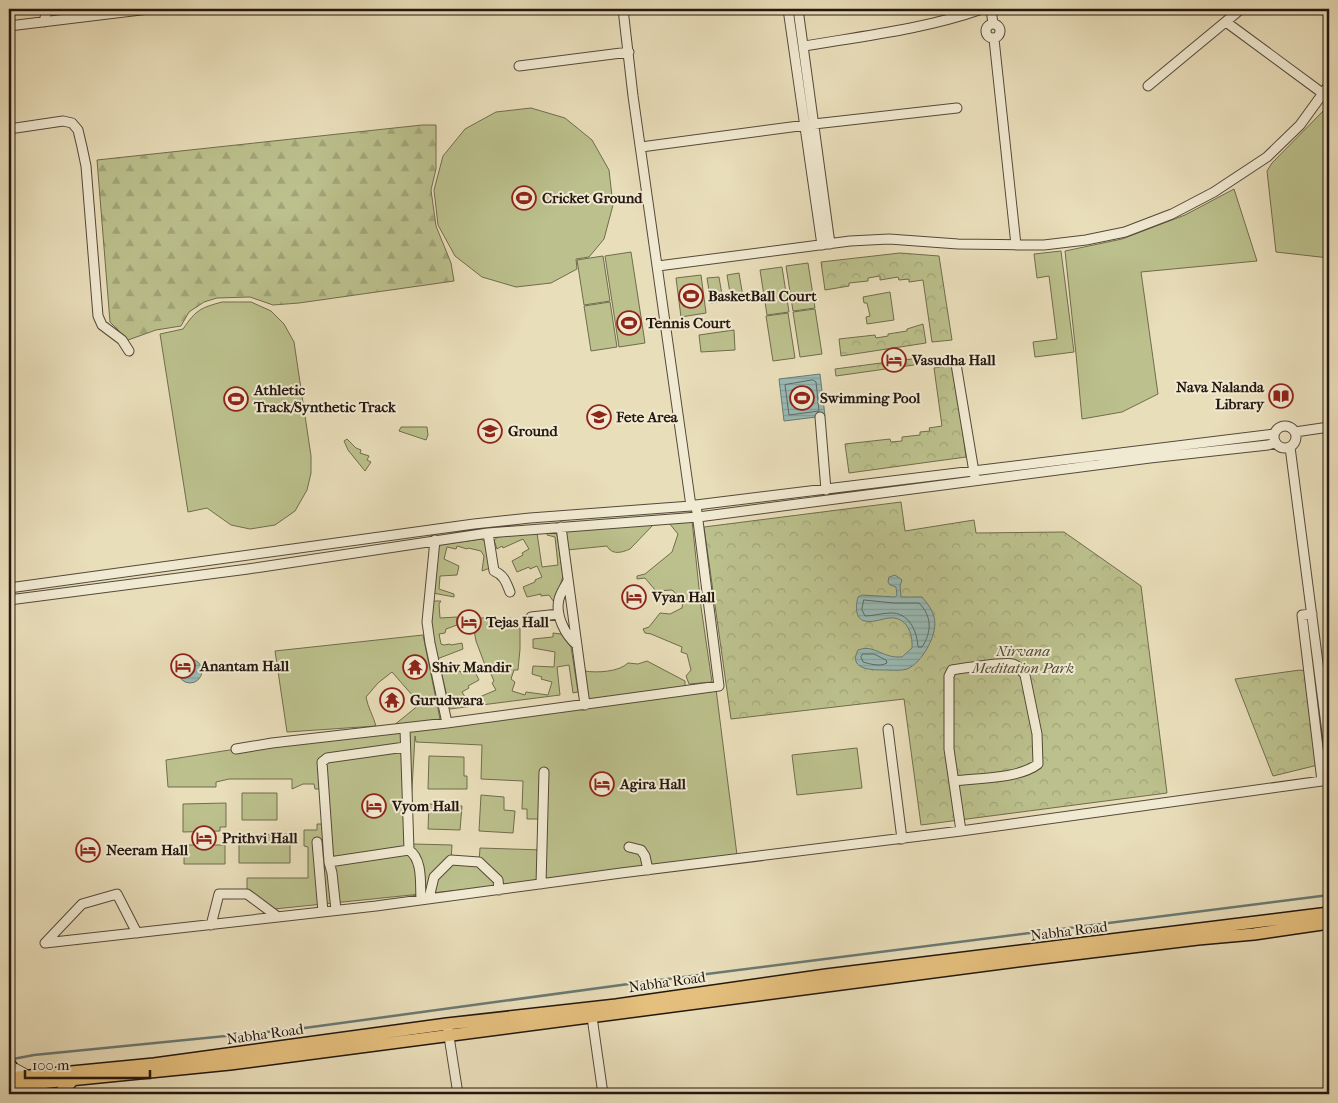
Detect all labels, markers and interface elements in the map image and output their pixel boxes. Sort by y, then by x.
sports icon: Cricket Ground [511,185,537,211]
place label: Cricket Ground [542,189,643,207]
sports icon: BasketBall Court [678,283,704,309]
place label: BasketBall Court [708,287,817,305]
sports icon: Tennis Court [616,310,642,336]
place label: Tennis Court [645,314,731,332]
hotel icon: Vasudha Hall [881,347,907,373]
place label: Vasudha Hall [911,351,996,369]
place label: Nava Nalanda Library [1176,378,1265,413]
place label: Athletic Track/Synthetic Track [253,381,397,416]
library icon: Nava Nalanda Library [1268,383,1294,409]
sports icon: Swimming Pool [789,385,815,411]
sports icon: Athletic Track/Synthetic Track [223,386,249,412]
place label: Swimming Pool [820,389,921,407]
school or university icon: Fete Area [586,404,612,430]
place label: Fete Area [615,408,679,426]
school or university icon: Ground [477,418,503,444]
place label: Ground [508,422,559,440]
hotel icon: Vyan Hall [621,584,647,610]
place label: Vyan Hall [651,588,716,606]
hotel icon: Tejas Hall [456,609,482,635]
place label: Tejas Hall [485,613,550,631]
park label: Nirvana Meditation Park [971,642,1074,677]
hotel icon: Anantam Hall [170,653,196,679]
temple icon: Shiv Mandir [402,654,428,680]
place label: Anantam Hall [199,657,290,675]
place label: Shiv Mandir [432,658,512,676]
temple icon: Gurudwara [379,687,405,713]
place label: Gurudwara [410,691,484,709]
hotel icon: Agira Hall [589,771,615,797]
place label: Agira Hall [619,775,687,793]
hotel icon: Vyom Hall [361,793,387,819]
place label: Vyom Hall [391,797,460,815]
hotel icon: Prithvi Hall [191,825,217,851]
place label: Prithvi Hall [222,829,298,847]
hotel icon: Neeram Hall [75,837,101,863]
place label: Neeram Hall [106,841,189,859]
street label: Nabha Road [1029,917,1109,945]
street label: Nabha Road [627,968,708,996]
street label: Nabha Road [225,1020,306,1048]
scale bar [25,1048,150,1080]
text: 100 m [32,1056,70,1074]

